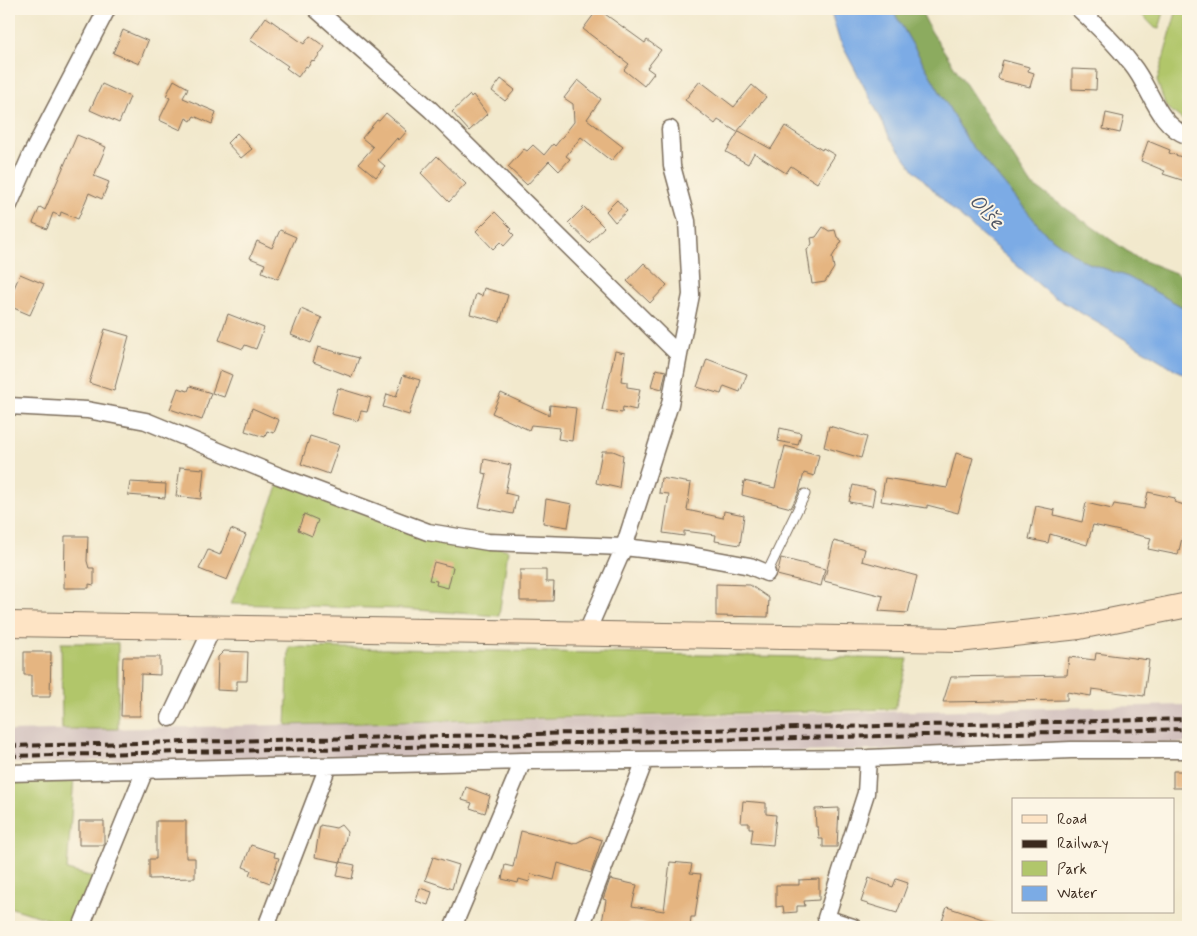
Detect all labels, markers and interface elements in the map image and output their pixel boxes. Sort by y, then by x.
water label: Olše [963,188,1010,236]
legend [1012,798,1174,914]
text: Road [1057,810,1087,830]
text: Railway [1057,834,1109,854]
text: Park [1057,860,1087,880]
text: Water [1057,884,1097,904]

